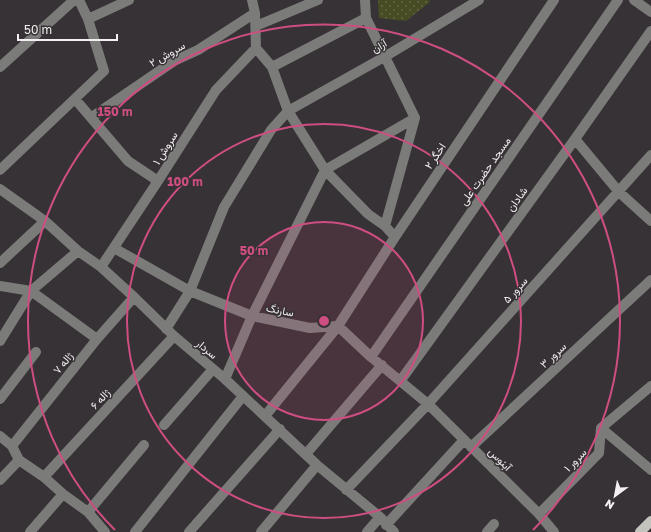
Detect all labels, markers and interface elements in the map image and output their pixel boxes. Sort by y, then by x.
scale bar [18,16,117,42]
text: 50 m [24,22,52,37]
street label: آران [369,35,390,56]
street label: سروش ۲ [147,38,188,70]
text: 150 m [98,104,132,119]
street label: سروش ۱ [149,129,181,167]
street label: مسجد حضرت علی [456,134,514,208]
street label: اخگر ۲ [421,140,449,172]
text: 100 m [167,174,203,189]
street label: شادان [503,184,530,213]
text: 50 m [240,243,268,258]
street label: سرور ۵ [500,274,531,306]
street label: سارنگ [265,300,295,320]
centre of rings [317,314,331,328]
street label: سردار [193,335,221,362]
street label: سرور ۳ [537,339,569,371]
street label: ژاله ۷ [50,349,76,377]
street label: ژاله ۶ [87,386,113,412]
street label: آبنوس [485,444,516,475]
street label: سرور ۱ [560,445,590,475]
north arrow [595,476,635,516]
text: N [602,497,616,513]

